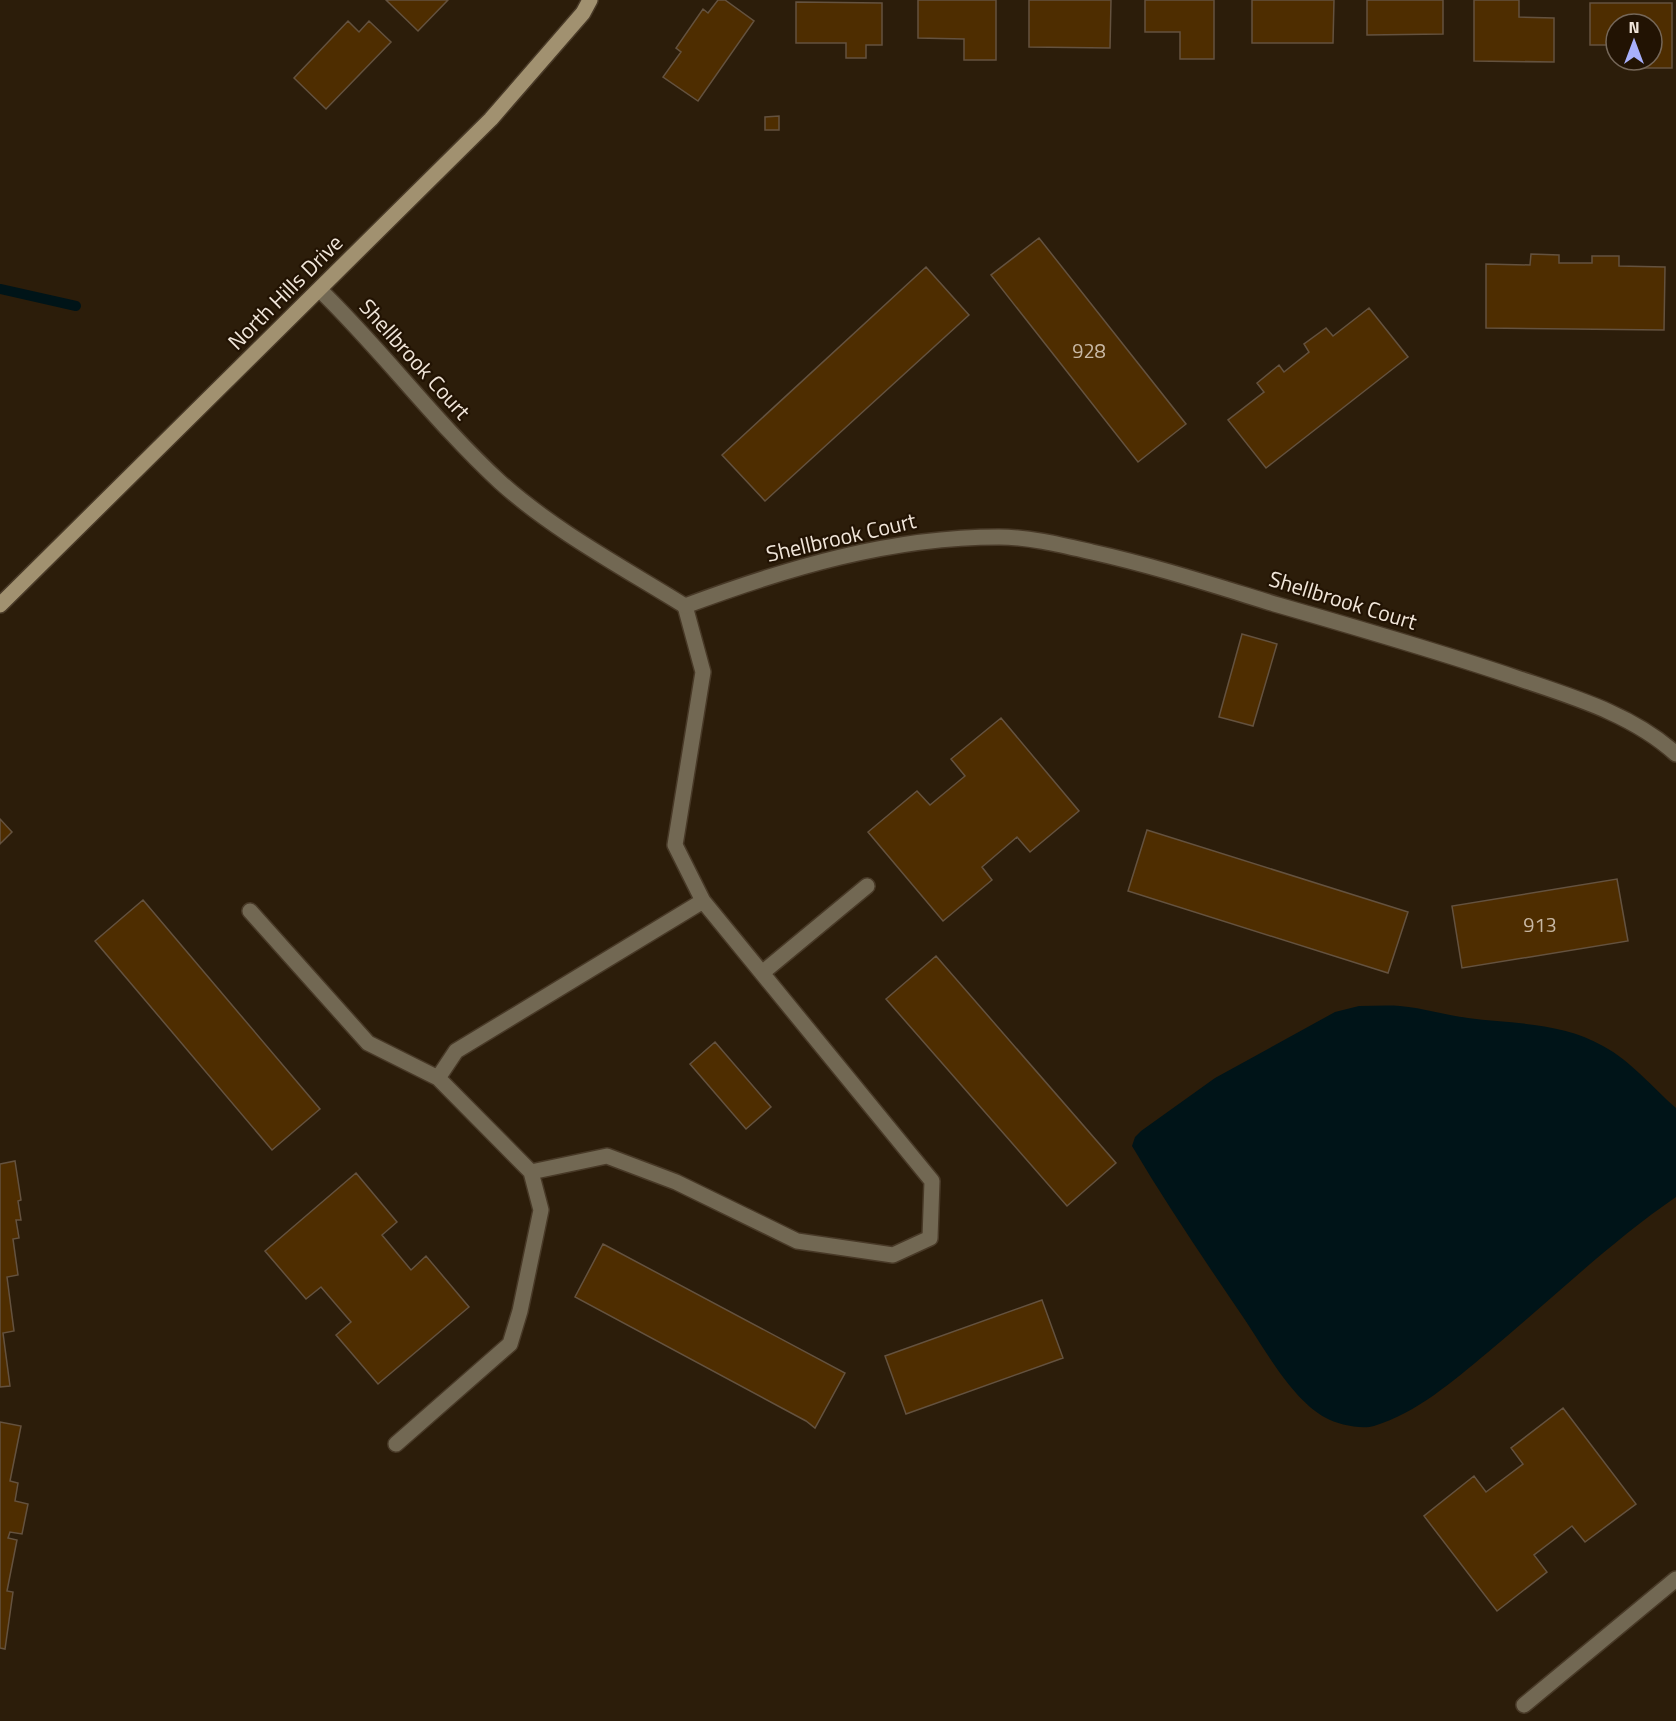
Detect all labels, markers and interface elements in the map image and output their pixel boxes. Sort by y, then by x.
north arrow [1604,12,1664,72]
text: N [1628,15,1640,39]
street label: North Hills Drive [219,226,351,358]
street label: Shellbrook Court [351,291,479,427]
house number: 928 [1072,335,1106,366]
street label: Shellbrook Court [763,503,920,571]
street label: Shellbrook Court [1265,561,1421,639]
house number: 913 [1523,909,1557,940]

